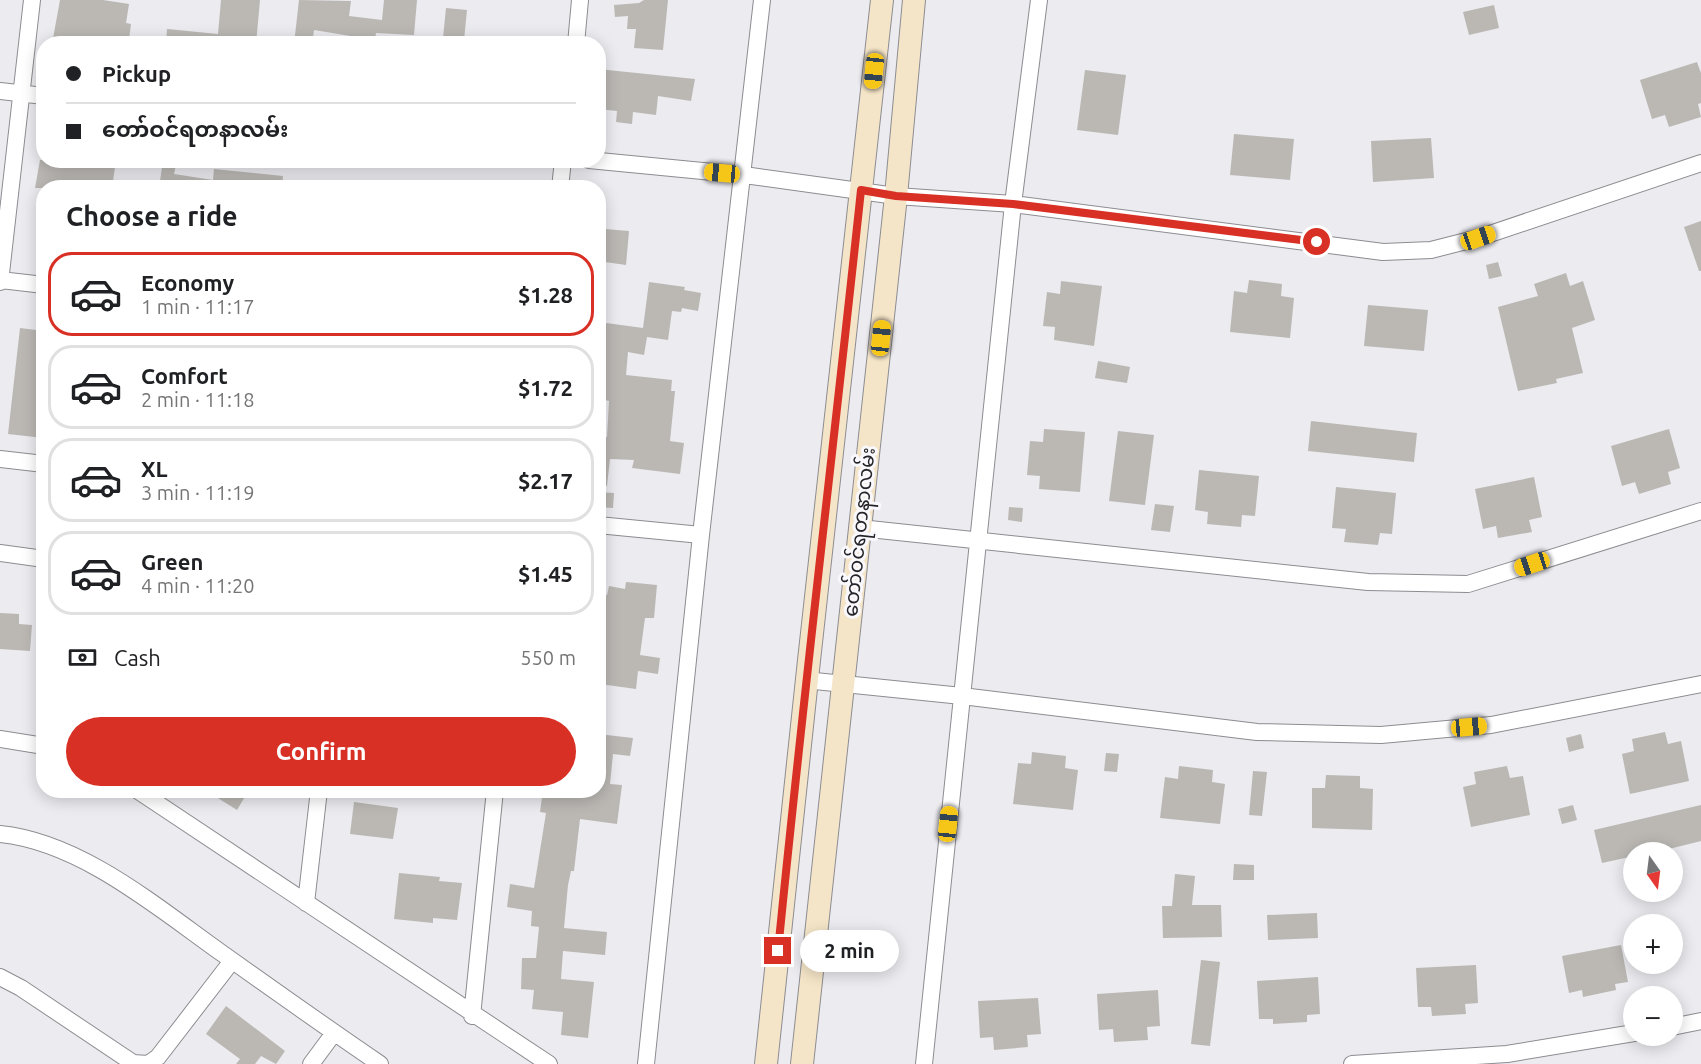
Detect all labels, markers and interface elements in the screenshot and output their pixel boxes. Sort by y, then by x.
car [863,52,885,90]
text: Pickup [102,61,171,86]
text: တော်ဝင်ရတနာလမ်း [102,116,288,141]
car [703,162,741,184]
text: Choose a ride [66,201,238,231]
car [1458,224,1498,252]
route start [1303,228,1330,255]
icon: car [69,267,123,321]
text: Economy [141,270,234,295]
text: $1.28 [518,282,573,307]
text: 1 min · 11:17 [141,295,255,318]
car [870,319,892,357]
icon: car [69,360,123,414]
text: Comfort [141,363,228,388]
text: $1.72 [518,375,573,400]
text: 2 min · 11:18 [141,388,255,411]
street label: တော်ဝင်ရတနာလမ်း [836,446,884,618]
icon: car [69,453,123,507]
text: XL [141,456,168,481]
text: $2.17 [518,468,573,493]
text: 3 min · 11:19 [141,481,255,504]
icon: car [69,546,123,600]
text: Green [141,549,203,574]
car [1512,550,1552,578]
text: $1.45 [518,561,573,586]
text: 4 min · 11:20 [141,574,255,597]
icon: cash [66,641,99,674]
text: Cash [114,645,161,670]
text: 550 m [520,646,576,669]
car [1450,716,1488,738]
button: Confirm [66,717,576,786]
car [937,805,959,843]
north arrow [1623,842,1683,902]
map controls [1623,842,1683,1046]
button: + [1623,914,1683,974]
callout: 2 min [799,930,898,972]
route end [764,937,791,964]
text: 2 min [824,939,875,962]
button: − [1623,986,1683,1046]

